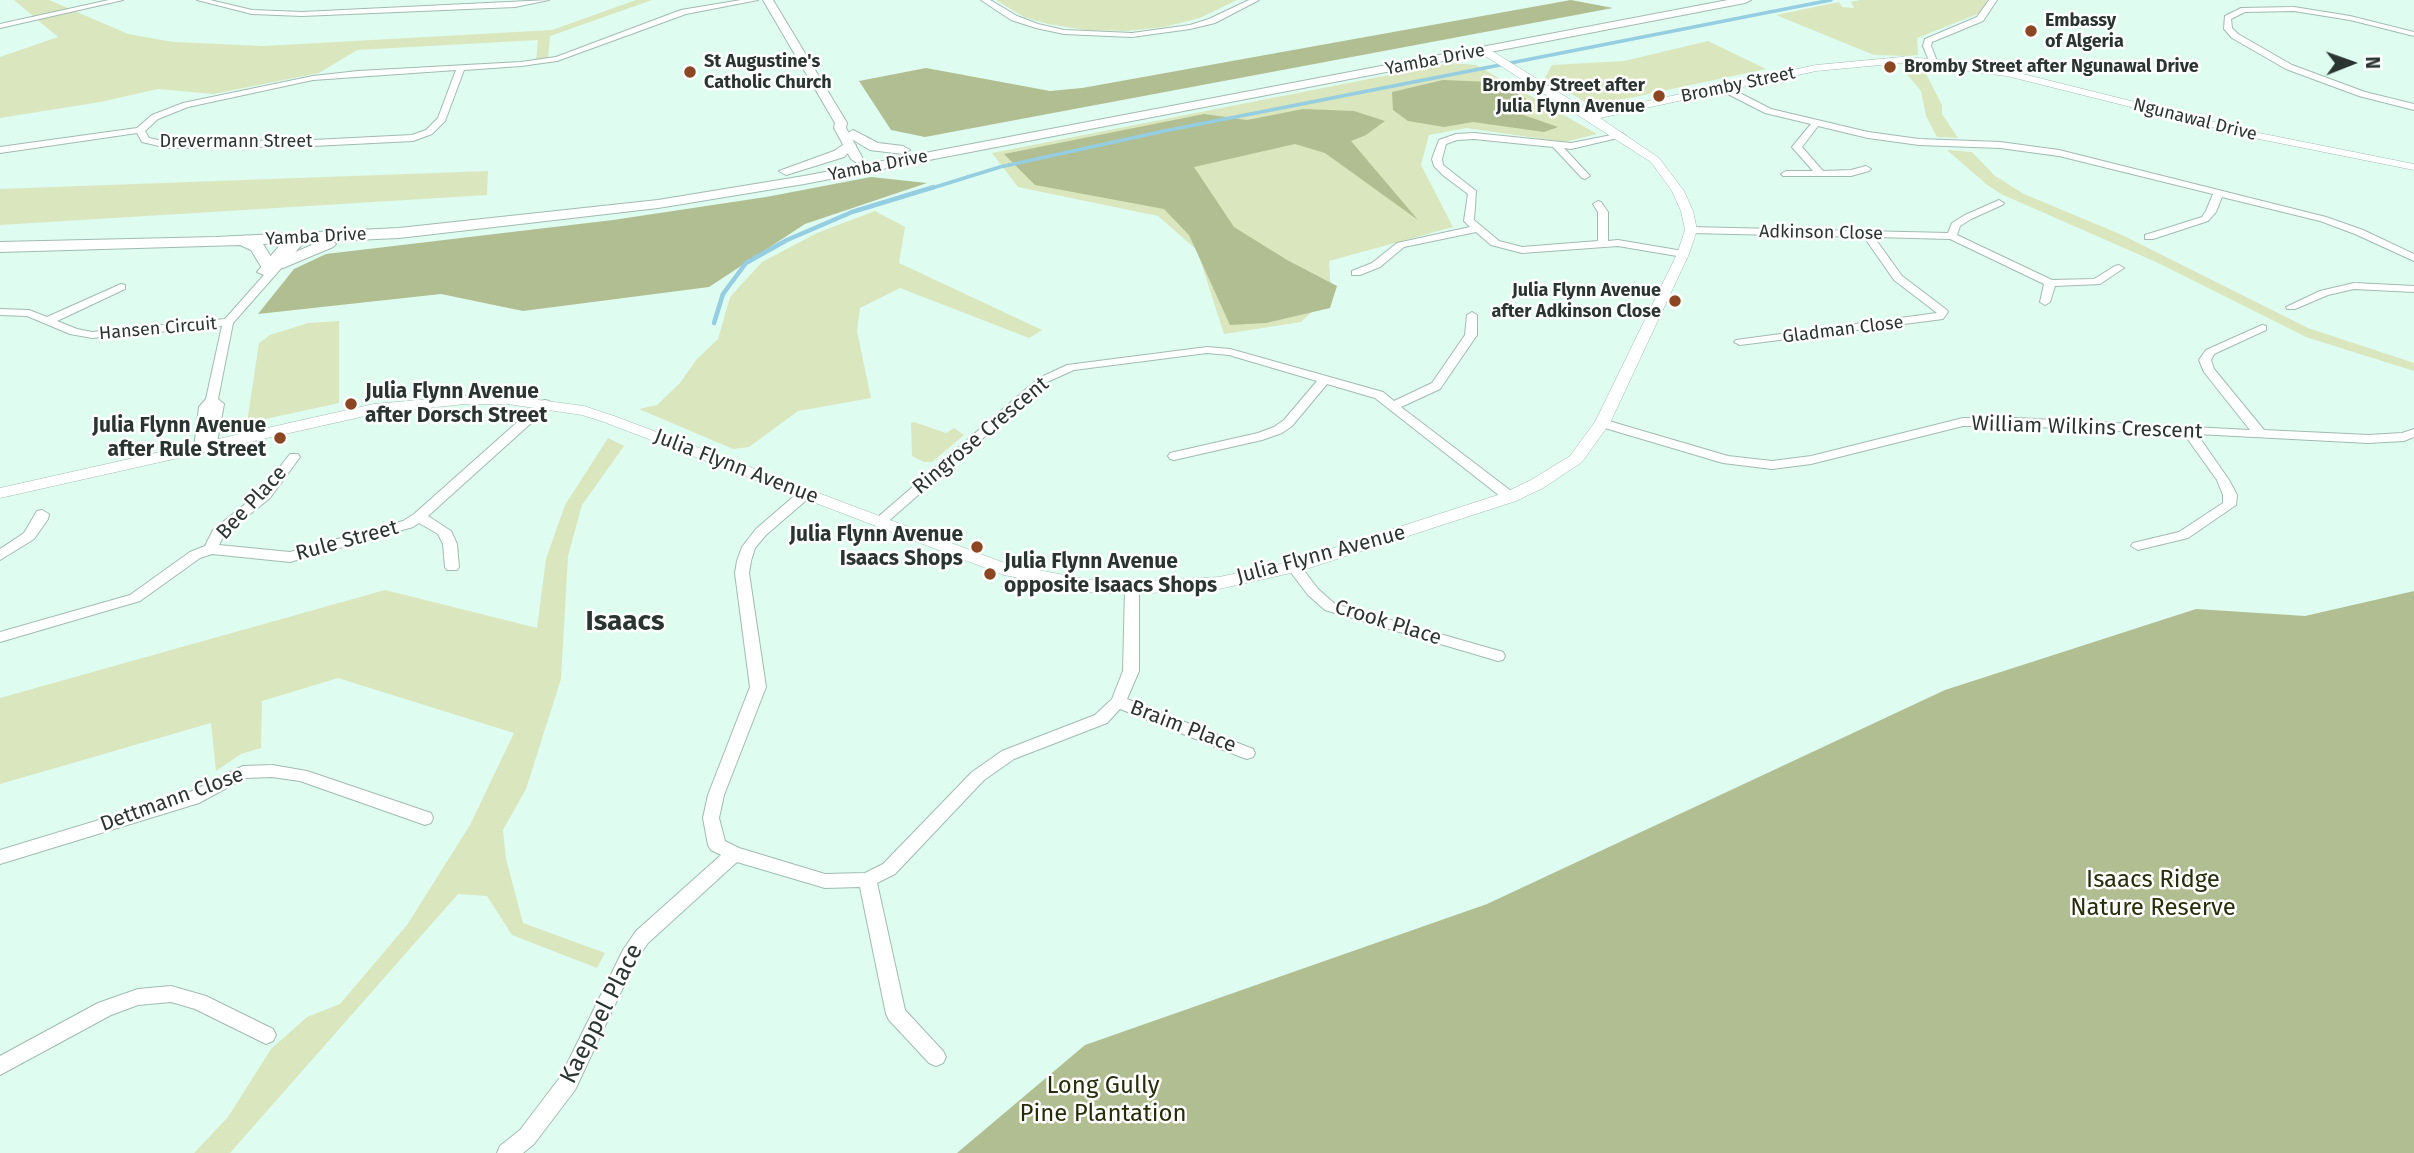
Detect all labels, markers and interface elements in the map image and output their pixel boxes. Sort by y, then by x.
place label: Embassy of Algeria [2045,10,2124,52]
marker: Embassy of Algeria [2023,23,2039,39]
north arrow [2316,28,2386,98]
street label: Yamba Drive [1383,40,1487,80]
place label: St Augustine's Catholic Church [704,51,832,94]
place label: Bromby Street after Ngunawal Drive [1904,56,2199,78]
text: N [2361,56,2384,69]
marker: Bromby Street after Ngunawal Drive [1882,59,1898,75]
street label: Bromby Street [1679,62,1797,108]
marker: St Augustine's Catholic Church [682,64,698,80]
place label: Bromby Street after Julia Flynn Avenue [1482,75,1645,118]
marker: Bromby Street after Julia Flynn Avenue [1651,88,1667,104]
street label: Ngunawal Drive [2131,94,2259,146]
street label: Drevermann Street [159,131,313,153]
street label: Yamba Drive [826,146,930,186]
street label: Adkinson Close [1759,221,1883,245]
street label: Yamba Drive [265,224,367,250]
place label: Julia Flynn Avenue after Adkinson Close [1491,280,1661,322]
marker: Julia Flynn Avenue after Adkinson Close [1667,293,1683,309]
street label: Gladman Close [1781,312,1905,348]
street label: Hansen Circuit [98,313,218,345]
street label: Ringrose Crescent [908,372,1054,500]
place label: Julia Flynn Avenue after Dorsch Street [365,379,547,429]
marker: Julia Flynn Avenue after Dorsch Street [343,396,359,412]
street label: William Wilkins Crescent [1971,411,2203,445]
place label: Julia Flynn Avenue after Rule Street [92,413,266,463]
street label: Julia Flynn Avenue [650,424,822,510]
marker: Julia Flynn Avenue after Rule Street [272,430,288,446]
street label: Bee Place [211,461,293,545]
street label: Rule Street [293,515,401,567]
street label: Julia Flynn Avenue [1234,520,1408,590]
place label: Julia Flynn Avenue Isaacs Shops [789,522,963,572]
marker: Julia Flynn Avenue Isaacs Shops [969,539,985,555]
place label: Julia Flynn Avenue opposite Isaacs Shops [1004,549,1217,599]
marker: Julia Flynn Avenue opposite Isaacs Shops [982,566,998,582]
street label: Crook Place [1332,595,1444,651]
district label: Isaacs [586,605,664,639]
street label: Braim Place [1126,695,1240,759]
street label: Dettmann Close [97,762,247,838]
park label: Isaacs Ridge Nature Reserve [2070,866,2236,922]
street label: Kaeppel Place [554,939,650,1089]
park label: Long Gully Pine Plantation [1019,1072,1187,1128]

